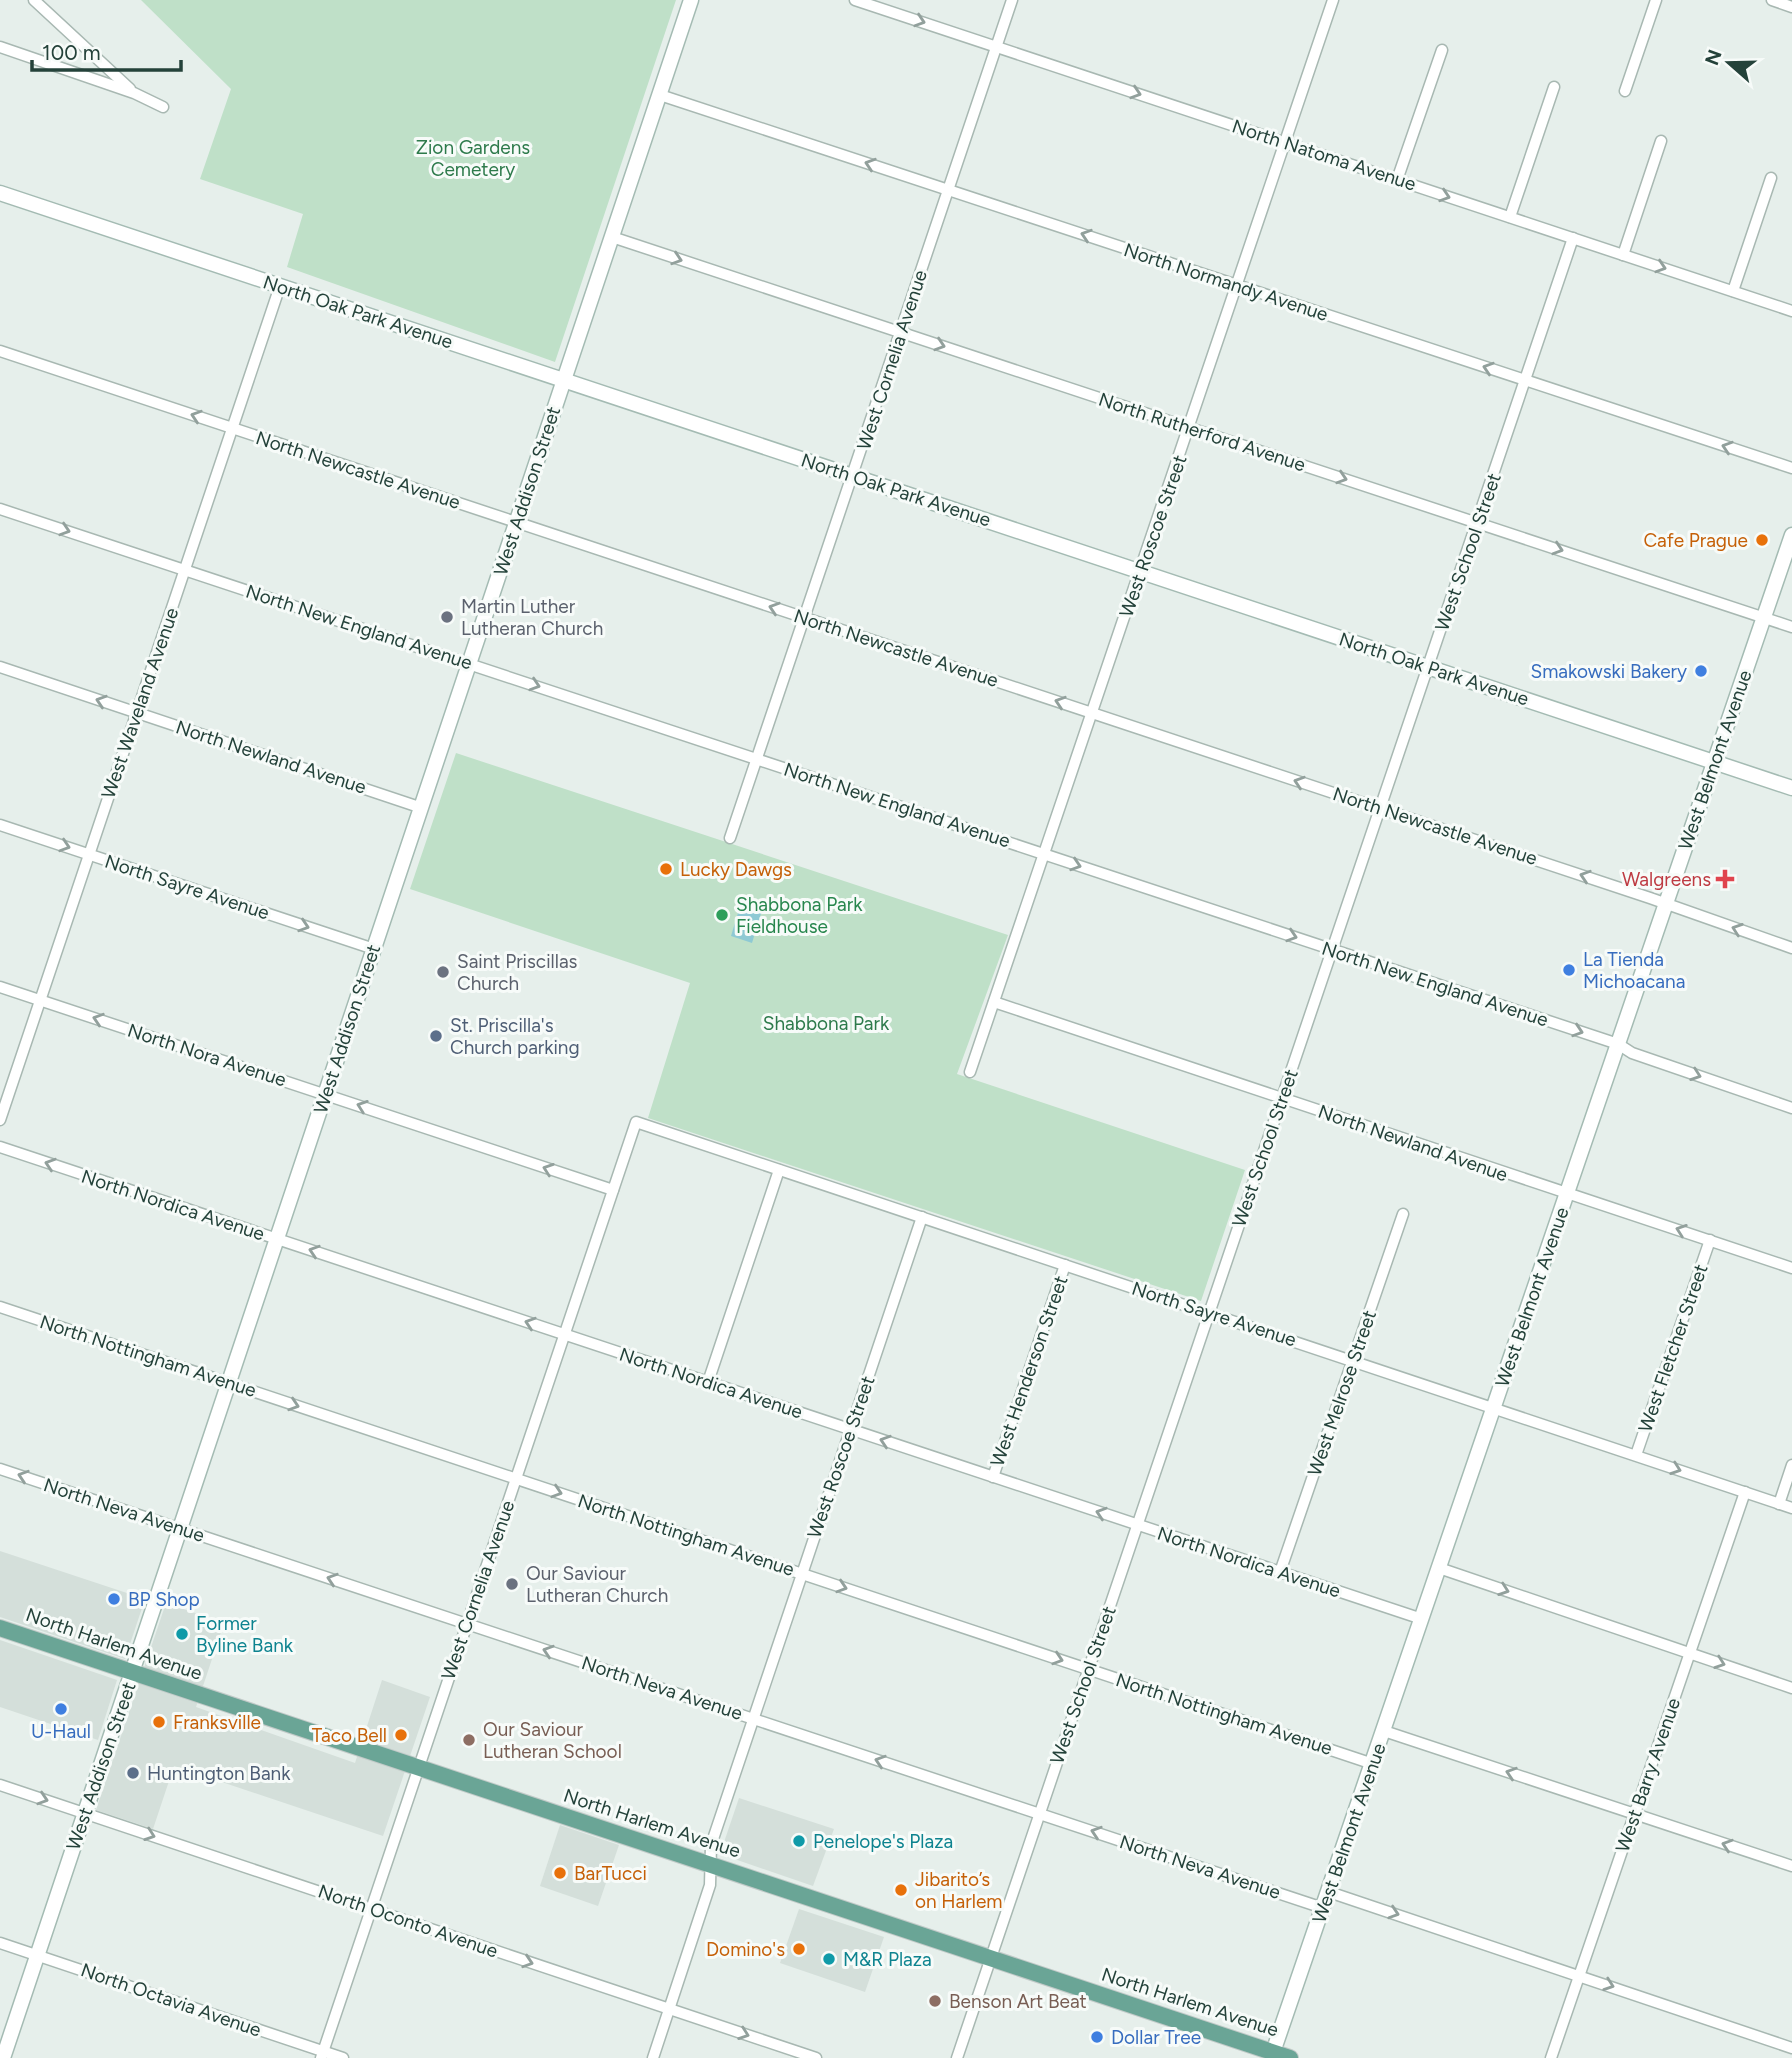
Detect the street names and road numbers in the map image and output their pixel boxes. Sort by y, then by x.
street label: North Natoma Avenue [1229,114,1419,196]
street label: North Normandy Avenue [1121,238,1331,326]
street label: West Cornelia Avenue [852,267,932,453]
street label: North Oak Park Avenue [260,270,456,354]
street label: North Rutherford Avenue [1096,388,1308,476]
street label: West Addison Street [489,404,565,578]
street label: North Newcastle Avenue [253,426,463,514]
street label: North Oak Park Avenue [798,448,994,532]
street label: West Roscoe Street [1114,452,1192,620]
street label: West School Street [1430,470,1506,634]
street label: North New England Avenue [243,580,475,674]
street label: North Newcastle Avenue [791,604,1001,692]
street label: West Waveland Avenue [97,605,183,801]
street label: North Oak Park Avenue [1336,627,1532,711]
street label: West Belmont Avenue [1673,667,1757,853]
street label: North Newland Avenue [173,715,369,799]
street label: North New England Avenue [781,758,1013,852]
street label: North Newcastle Avenue [1330,782,1540,870]
street label: North Sayre Avenue [102,850,272,924]
street label: North New England Avenue [1319,937,1551,1031]
street label: West Addison Street [309,942,385,1116]
street label: North Nora Avenue [125,1019,289,1091]
street label: West School Street [1227,1066,1303,1230]
street label: North Newland Avenue [1315,1100,1511,1186]
street label: North Nordica Avenue [79,1165,267,1245]
street label: West Belmont Avenue [1490,1204,1574,1390]
street label: West Fletcher Street [1633,1261,1713,1435]
street label: West Henderson Street [986,1273,1072,1469]
street label: North Sayre Avenue [1129,1277,1299,1351]
street label: West Melrose Street [1303,1307,1381,1479]
street label: North Nottingham Avenue [37,1310,259,1402]
street label: North Nordica Avenue [617,1343,805,1423]
street label: West Roscoe Street [802,1373,880,1541]
street label: North Neva Avenue [41,1473,207,1547]
street label: North Nottingham Avenue [575,1489,797,1581]
street label: West Cornelia Avenue [437,1497,519,1683]
street label: North Nordica Avenue [1155,1522,1343,1602]
street label: North Harlem Avenue [23,1603,205,1685]
street label: West School Street [1045,1603,1121,1767]
street label: North Neva Avenue [579,1651,745,1725]
street label: North Nottingham Avenue [1113,1668,1335,1760]
street label: West Addison Street [61,1679,141,1853]
street label: West Barry Avenue [1611,1695,1685,1855]
street label: West Belmont Avenue [1307,1740,1391,1926]
street label: North Harlem Avenue [561,1784,743,1862]
street label: North Neva Avenue [1117,1830,1283,1904]
street label: North Oconto Avenue [315,1879,501,1963]
street label: North Octavia Avenue [78,1958,264,2042]
street label: North Harlem Avenue [1099,1963,1281,2041]

